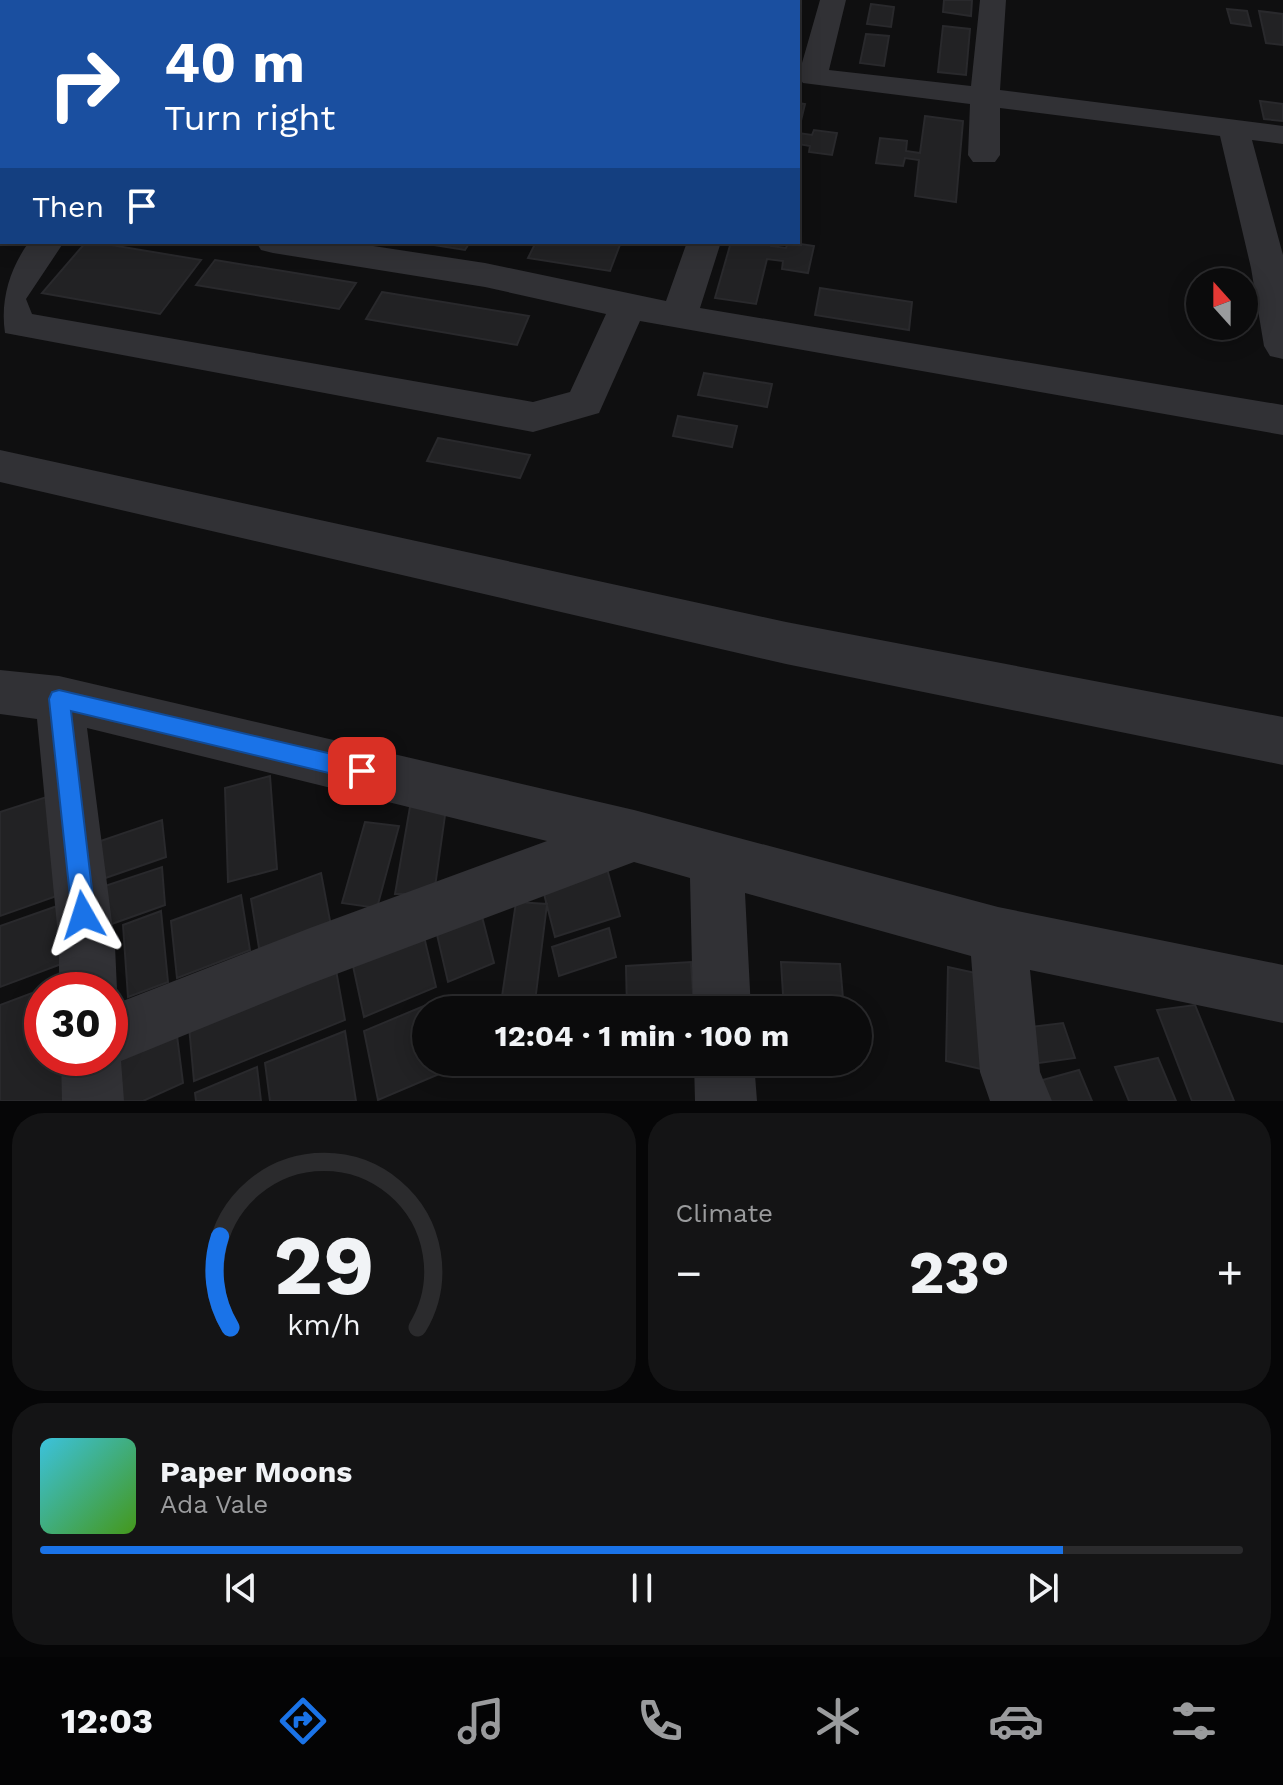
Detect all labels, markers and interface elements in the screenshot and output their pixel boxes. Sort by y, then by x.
text: 40 m [164,30,305,96]
icon: right [32,32,136,136]
text: Turn right [164,97,335,139]
icon: arrive [120,184,164,228]
text: Then [32,189,104,224]
north arrow [1186,268,1258,340]
map controls [1186,268,1258,340]
pin [328,737,396,805]
icon: arrive [340,749,384,793]
position arrow [41,873,125,957]
speed limit sign: 30 [24,972,128,1076]
text: 12:04 · 1 min · 100 m [495,1018,789,1053]
text: Climate [676,1198,773,1228]
text: 29 [273,1217,374,1314]
text: 23° [909,1237,1010,1308]
text: − [676,1247,702,1299]
text: + [1216,1247,1243,1299]
text: km/h [287,1308,361,1342]
text: Paper Moons [160,1454,352,1489]
text: Ada Vale [160,1489,268,1519]
icon: previous [219,1566,263,1610]
icon: pause [620,1566,664,1610]
icon: next [1021,1566,1065,1610]
icon: directions [275,1693,331,1749]
icon: music [453,1693,509,1749]
icon: phone [632,1693,688,1749]
icon: climate [810,1693,866,1749]
icon: car [988,1693,1044,1749]
icon: filters [1166,1693,1222,1749]
text: 12:03 [61,1700,153,1742]

